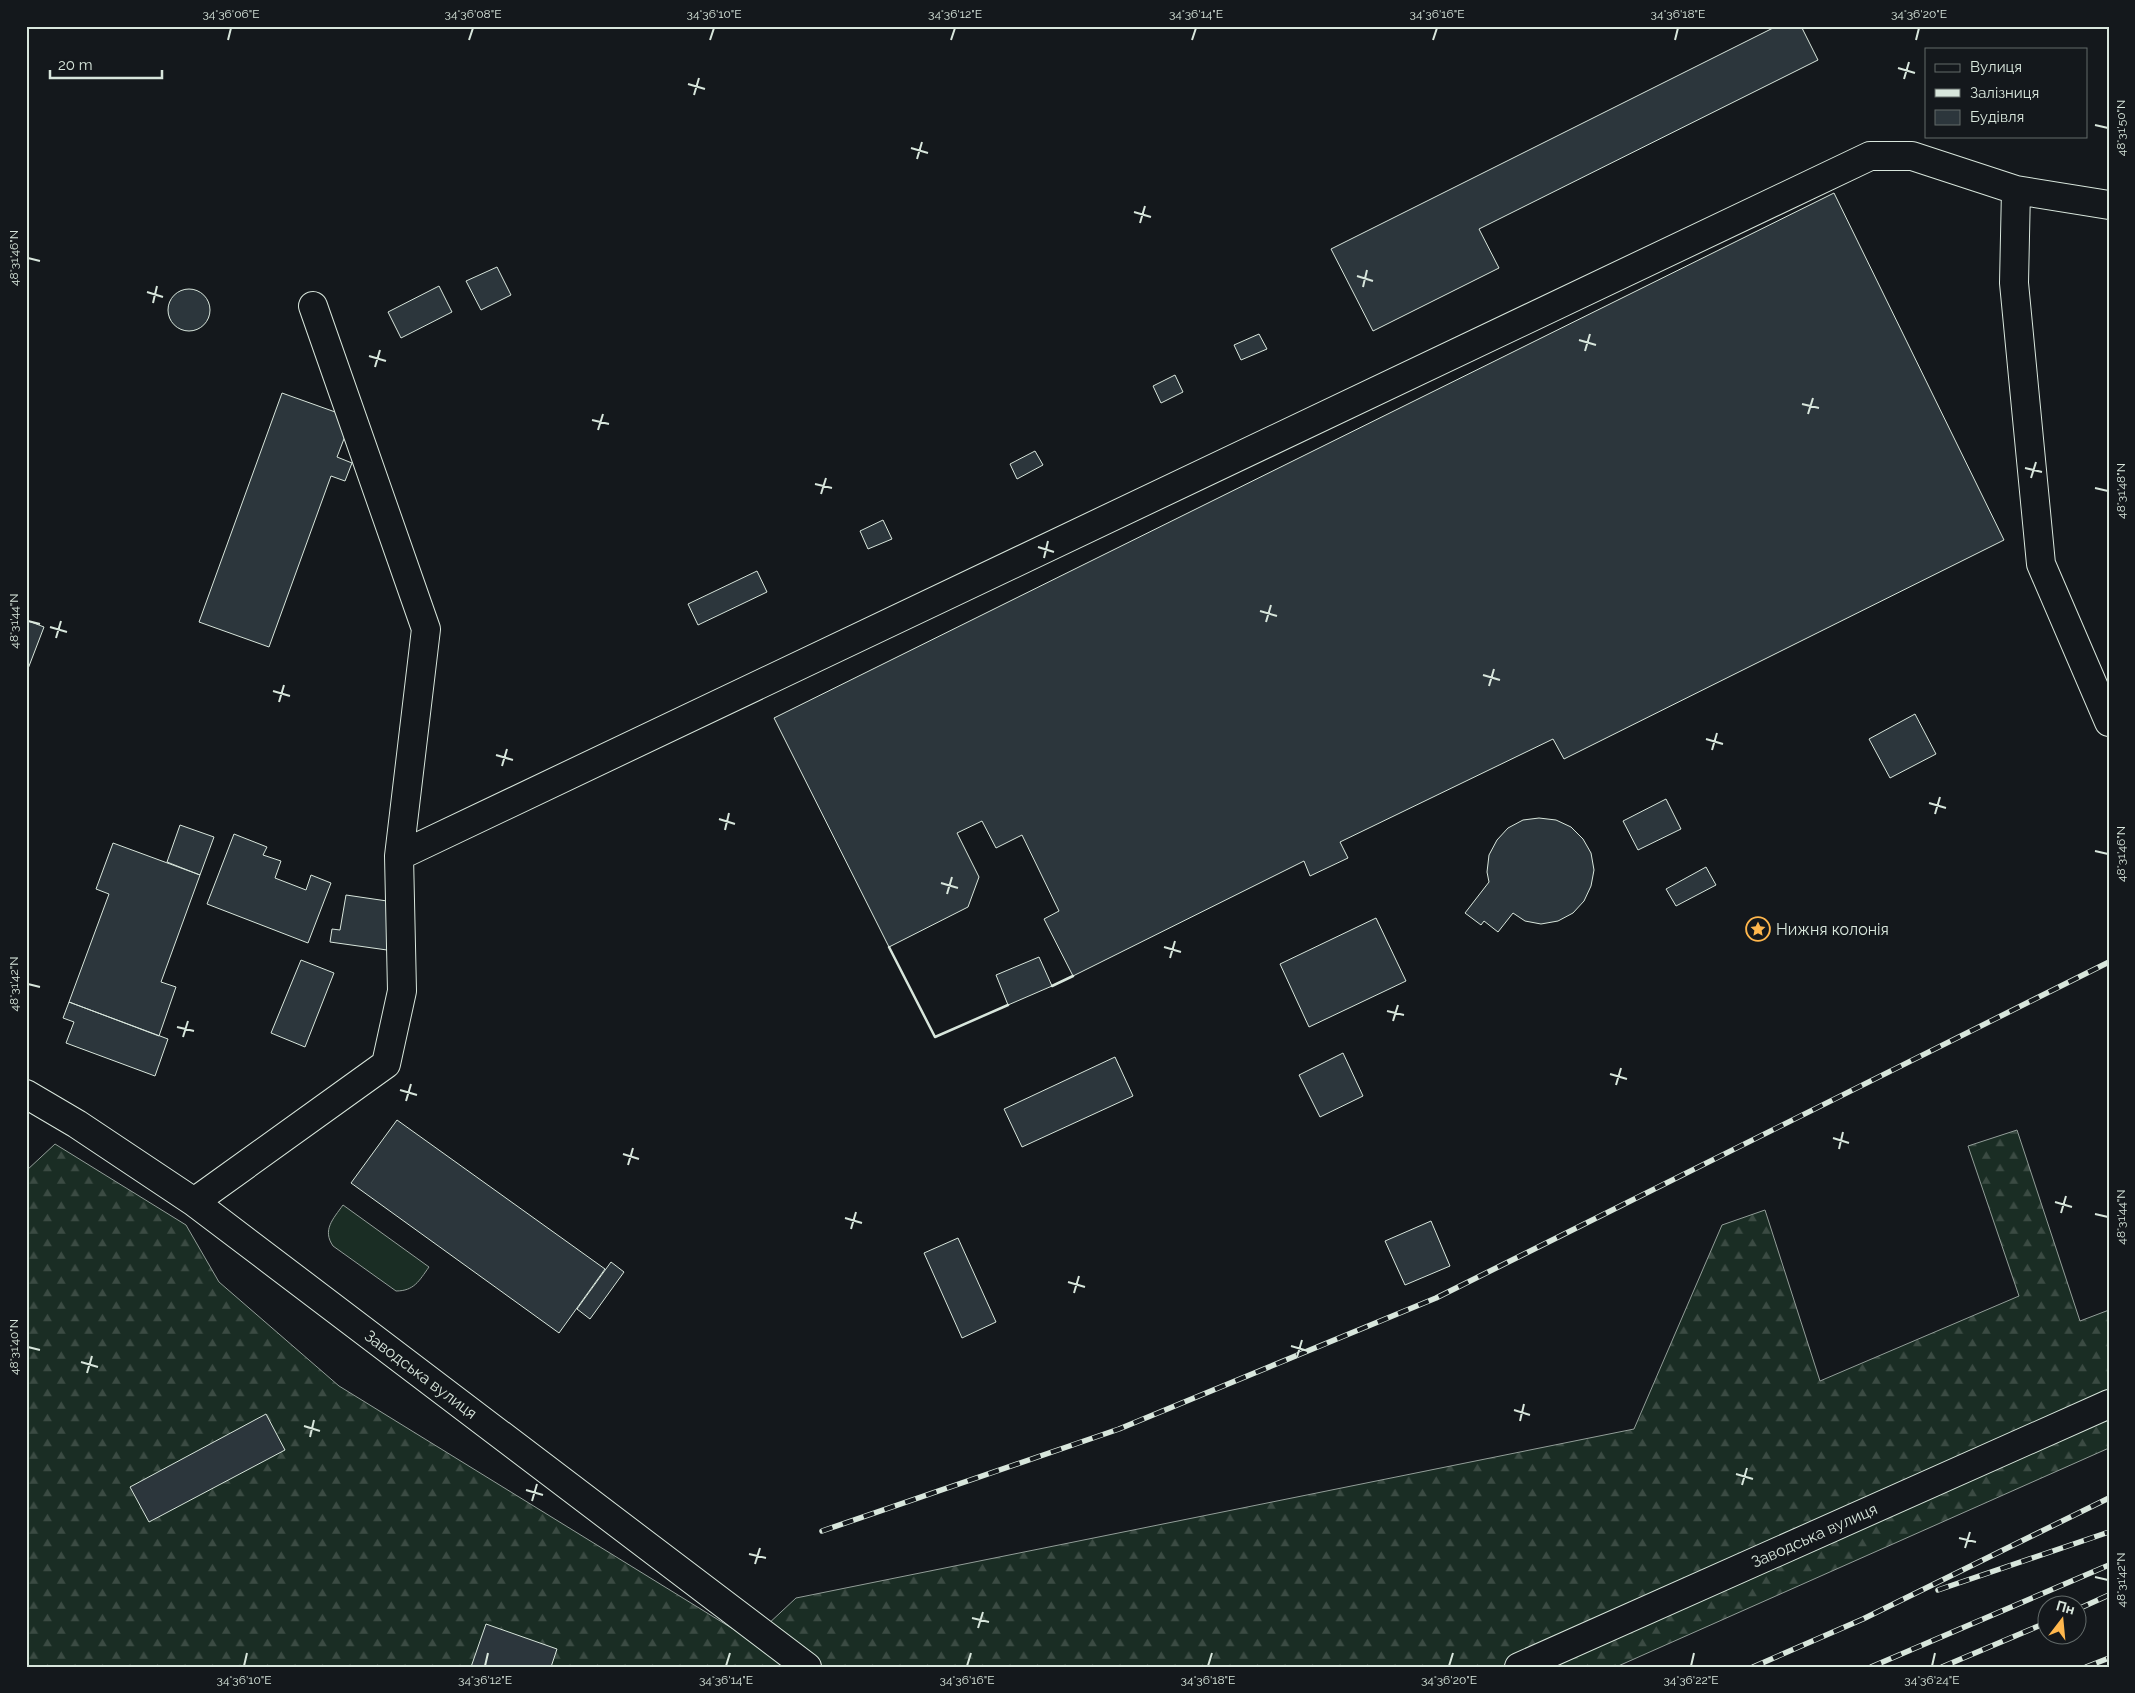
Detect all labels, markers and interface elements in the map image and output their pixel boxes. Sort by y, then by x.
text: 34°36'06"E [202,7,260,21]
text: 34°36'08"E [444,7,502,21]
text: 34°36'10"E [686,7,742,21]
text: 34°36'12"E [928,7,982,21]
text: 34°36'14"E [1169,7,1223,21]
text: 34°36'16"E [1410,7,1464,21]
text: 34°36'18"E [1651,7,1705,21]
text: 34°36'20"E [1891,7,1947,21]
scale bar [50,48,162,80]
legend [1925,48,2088,138]
text: 20 m [58,56,93,74]
text: Вулиця [1970,58,2022,76]
text: Залізниця [1970,84,2039,102]
text: 48°31'50"N [2114,100,2128,156]
text: Будівля [1970,108,2024,126]
text: 48°31'46"N [7,230,21,286]
text: 48°31'48"N [2114,463,2128,519]
text: 48°31'44"N [7,593,21,649]
text: 48°31'46"N [2114,826,2128,882]
place icon: Нижня колонія [1745,916,1771,942]
place label: Нижня колонія [1776,920,1889,939]
text: 48°31'42"N [7,957,21,1011]
text: 48°31'44"N [2114,1189,2128,1245]
text: 48°31'40"N [7,1319,21,1375]
street label: Заводська вулиця [361,1326,481,1423]
street label: Заводська вулиця [1748,1499,1880,1572]
text: 48°31'42"N [2114,1553,2128,1607]
north arrow [2038,1596,2088,1646]
text: Пн [2054,1597,2077,1618]
text: 34°36'10"E [216,1673,272,1687]
text: 34°36'12"E [458,1673,512,1687]
text: 34°36'14"E [699,1673,753,1687]
text: 34°36'16"E [940,1673,994,1687]
text: 34°36'18"E [1181,1673,1235,1687]
text: 34°36'20"E [1421,1673,1477,1687]
text: 34°36'22"E [1663,1673,1719,1687]
text: 34°36'24"E [1904,1673,1960,1687]

